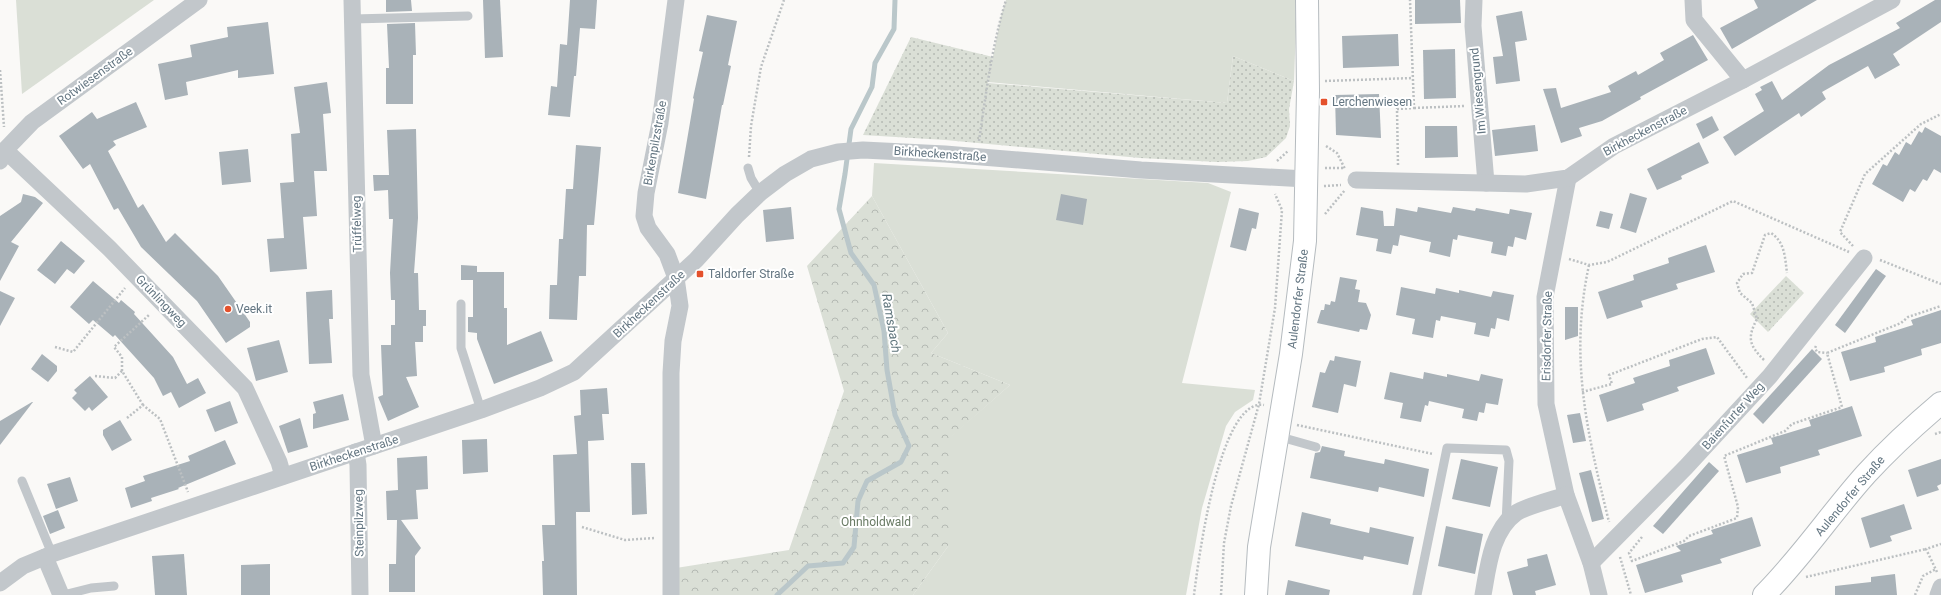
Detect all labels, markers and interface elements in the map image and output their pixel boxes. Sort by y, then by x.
street label: Rotwiesenstraße [55,44,135,108]
street label: Im Wiesengrund [1467,47,1489,135]
place label: Lerchenwiesen [1332,95,1412,109]
marker: Lerchenwiesen [1319,97,1329,107]
street label: Birkenpilzstraße [641,99,669,187]
street label: Birkheckenstraße [1601,103,1689,159]
street label: Birkheckenstraße [893,144,987,164]
street label: Trüffelweg [350,195,364,253]
street label: Aulendorfer Straße [1285,248,1311,350]
street label: Birkheckenstraße [610,267,688,341]
place label: Taldorfer Straße [708,267,794,281]
marker: Taldorfer Straße [695,269,705,279]
street label: Grünlingweg [133,272,189,330]
street label: Erisdorfer Straße [1539,291,1555,381]
water label: Ramsbach [879,292,904,354]
place label: Veek.it [236,302,272,316]
marker: Veek.it [223,304,233,314]
street label: Baienfurter Weg [1699,379,1767,453]
street label: Birkheckenstraße [308,432,400,474]
street label: Aulendorfer Straße [1812,453,1888,539]
street label: Steinpilzweg [351,489,367,557]
park label: Ohnholdwald [841,515,911,529]

